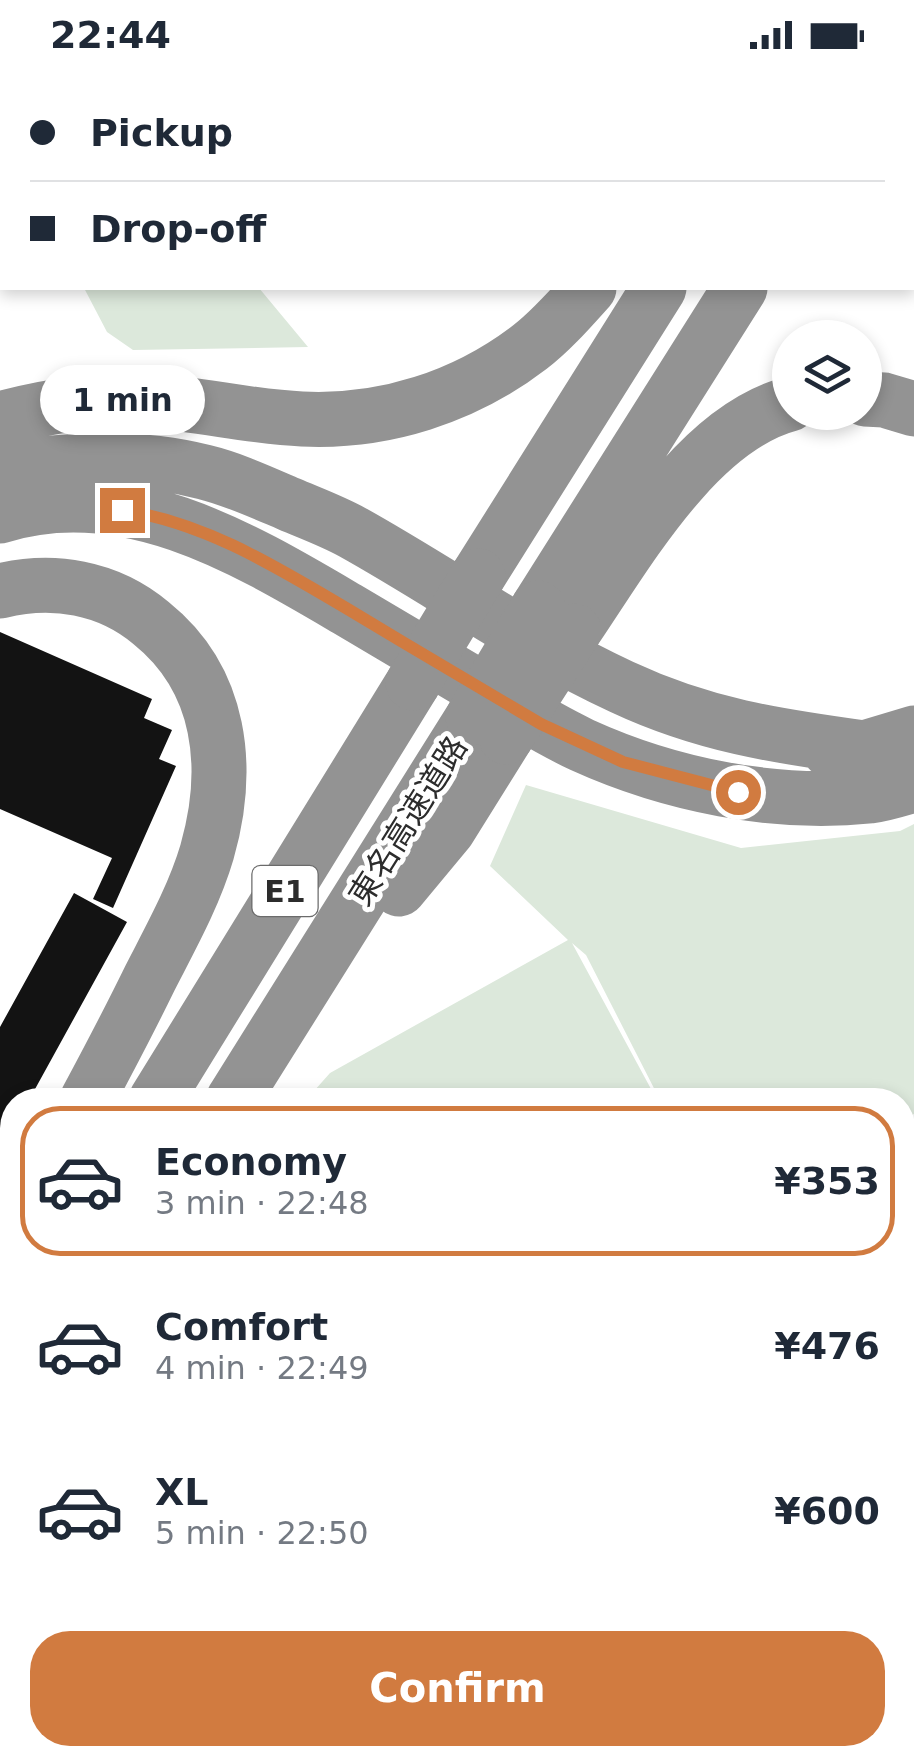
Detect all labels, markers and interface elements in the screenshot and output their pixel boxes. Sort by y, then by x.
text: 22:44 [50,13,171,57]
text: Pickup [90,111,233,155]
text: Drop-off [90,207,266,251]
map controls [772,320,882,430]
button: layers [772,320,882,430]
callout: 1 min [39,365,204,435]
text: 1 min [72,381,173,419]
route end [100,488,145,533]
street label: 東名高速道路 [341,730,475,912]
route start [716,770,761,815]
road number: E1 [252,866,318,916]
icon: car [35,1136,125,1226]
text: Economy [155,1140,347,1184]
text: ¥353 [774,1159,880,1203]
text: 3 min · 22:48 [155,1184,369,1222]
icon: car [35,1301,125,1391]
text: Comfort [155,1305,328,1349]
text: ¥476 [774,1324,880,1368]
text: 4 min · 22:49 [155,1349,369,1387]
icon: car [35,1466,125,1556]
text: XL [155,1470,209,1514]
text: ¥600 [774,1489,880,1533]
text: 5 min · 22:50 [155,1514,369,1552]
button: Confirm [30,1631,885,1746]

